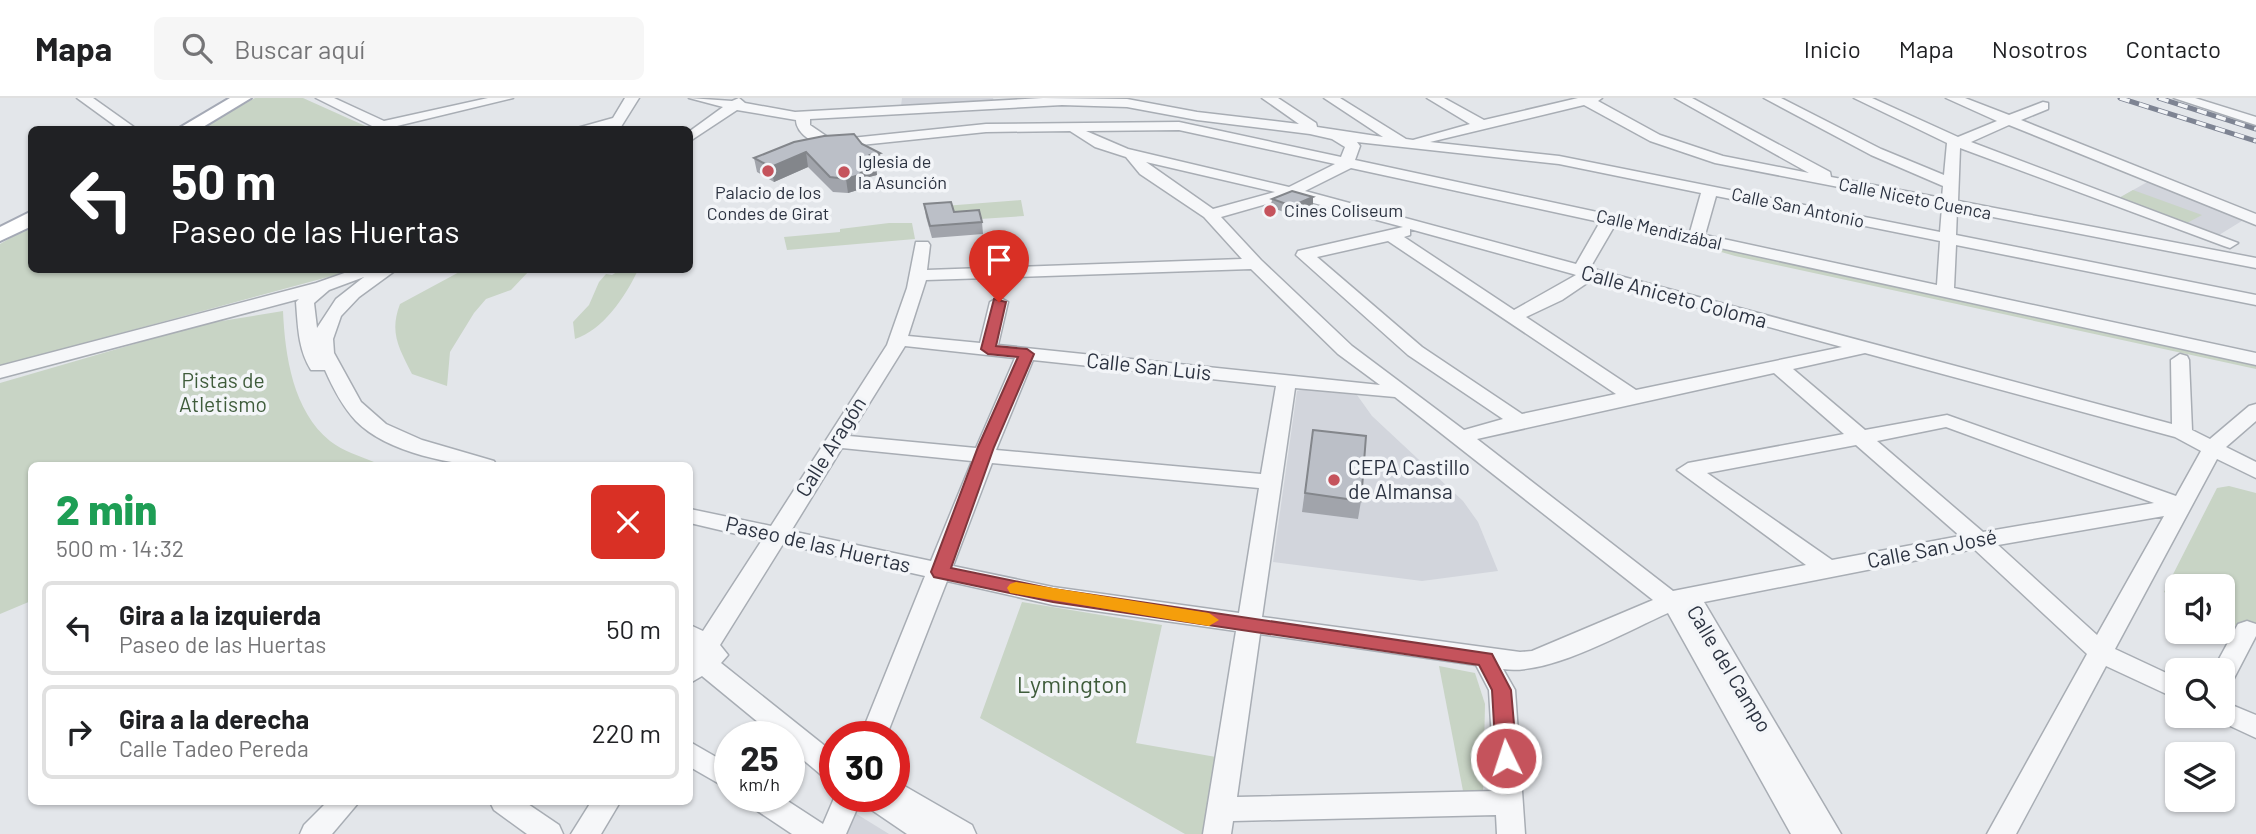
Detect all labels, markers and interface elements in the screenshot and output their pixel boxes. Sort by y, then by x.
search box [154,17,644,80]
text: Mapa [35,28,112,68]
icon: search [178,29,216,67]
text: Buscar aquí [234,33,365,64]
text: Inicio [1804,34,1861,63]
text: Mapa [1899,34,1954,63]
text: Nosotros [1992,34,2088,63]
text: Contacto [2126,34,2221,63]
place label: Iglesia de la Asunción [858,150,947,193]
text: 50 m [171,151,276,210]
icon: left [56,154,147,245]
marker: Palacio de los Condes de Girat [760,163,776,179]
marker: Iglesia de la Asunción [836,164,852,180]
street label: Calle Niceto Cuenca [1837,172,1993,224]
place label: Palacio de los Condes de Girat [707,181,829,224]
street label: Calle San Antonio [1730,182,1867,232]
place label: Cines Coliseum [1284,199,1403,221]
marker: Cines Coliseum [1262,203,1278,219]
street label: Calle Mendizábal [1594,204,1724,254]
text: Paseo de las Huertas [171,211,460,249]
pin [969,230,1029,302]
icon: arrive [980,241,1018,279]
street label: Calle Aniceto Coloma [1579,259,1770,332]
street label: Calle San Luis [1085,347,1213,384]
park label: Pistas de Atletismo [179,367,267,416]
street label: Calle Aragón [789,392,870,501]
place label: CEPA Castillo de Almansa [1348,454,1470,503]
marker: CEPA Castillo de Almansa [1326,472,1342,488]
text: 2 min [56,483,157,533]
button: close [591,485,665,559]
street label: Paseo de las Huertas [723,510,913,577]
street label: Calle San José [1865,523,1999,572]
text: 500 m · 14:32 [56,534,184,562]
map controls [2165,574,2235,812]
button: sound [2165,574,2235,644]
text: Gira a la izquierda [119,599,321,630]
street label: Calle del Campo [1683,600,1778,736]
icon: left [60,609,98,647]
text: 50 m [606,613,661,644]
text: Paseo de las Huertas [119,630,326,658]
button: search [2165,658,2235,728]
park label: Lymington [1017,669,1127,698]
text: Gira a la derecha [119,703,309,734]
icon: right [60,713,98,751]
text: 220 m [592,717,661,748]
speed limit sign: 30 [819,721,910,812]
position arrow [1469,721,1543,795]
text: Calle Tadeo Pereda [119,734,309,762]
text: 25 [740,736,779,778]
button: layers [2165,742,2235,812]
text: km/h [739,773,780,795]

